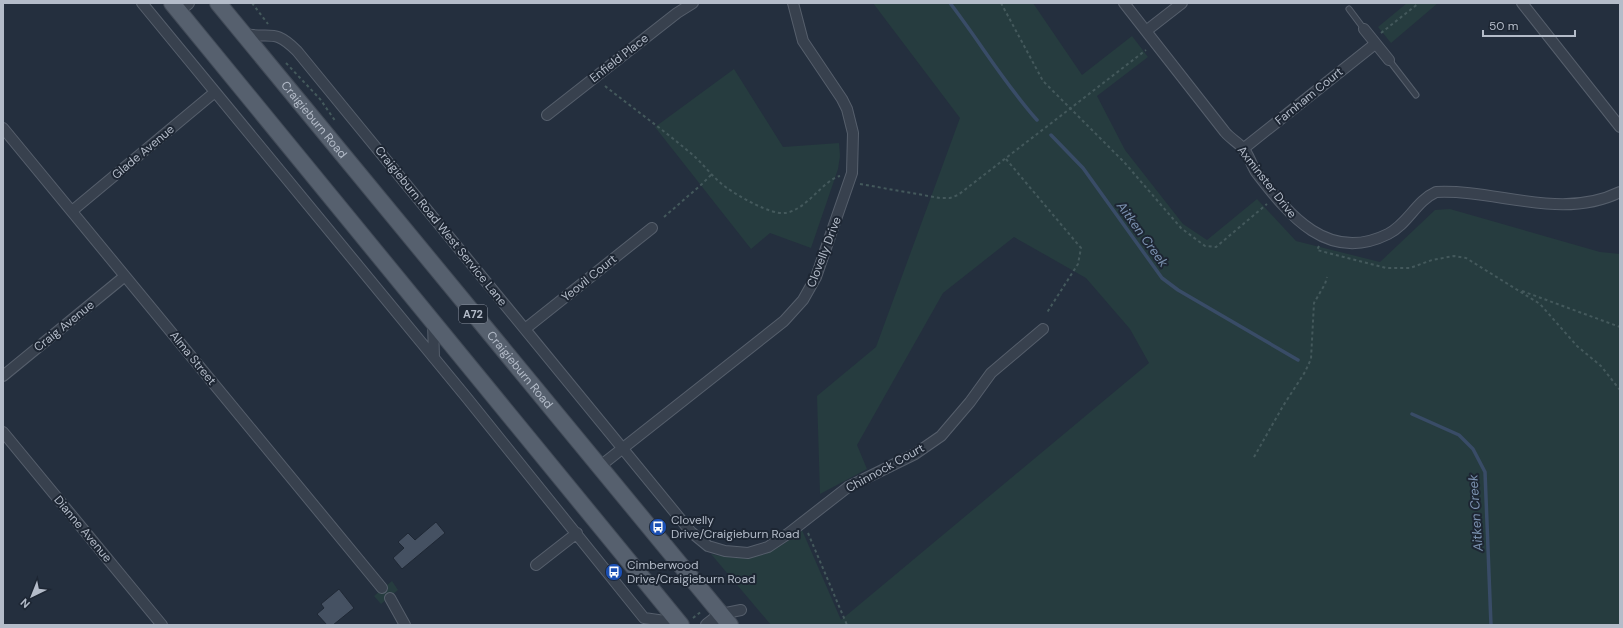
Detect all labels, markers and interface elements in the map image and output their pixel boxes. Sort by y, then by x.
scale bar [1483,12,1575,38]
text: 50 m [1489,18,1518,34]
street label: Enfield Place [586,30,652,86]
street label: Farnham Court [1272,64,1346,128]
street label: Craigieburn Road [277,78,351,162]
street label: Glade Avenue [109,121,178,183]
street label: Craigieburn Road West Service Lane [371,143,511,309]
street label: Axminster Drive [1234,143,1300,222]
water label: Aitken Creek [1112,197,1172,271]
street label: Clovelly Drive [803,214,845,290]
street label: Yeovil Court [558,251,620,305]
street label: Craig Avenue [31,297,98,355]
road number: A72 [459,305,487,323]
street label: Alma Street [166,328,220,389]
street label: Craigieburn Road [483,328,557,412]
street label: Chinnock Court [843,440,927,496]
water label: Aitken Creek [1464,474,1487,553]
street label: Dianne Avenue [50,492,116,566]
place label: Clovelly Drive/Craigieburn Road [671,512,799,542]
bus stop icon: Clovelly Drive/Craigieburn Road [648,517,668,537]
place label: Cimberwood Drive/Craigieburn Road [627,557,755,587]
bus stop icon: Cimberwood Drive/Craigieburn Road [604,562,624,582]
north arrow [12,576,52,616]
text: N [17,595,33,611]

